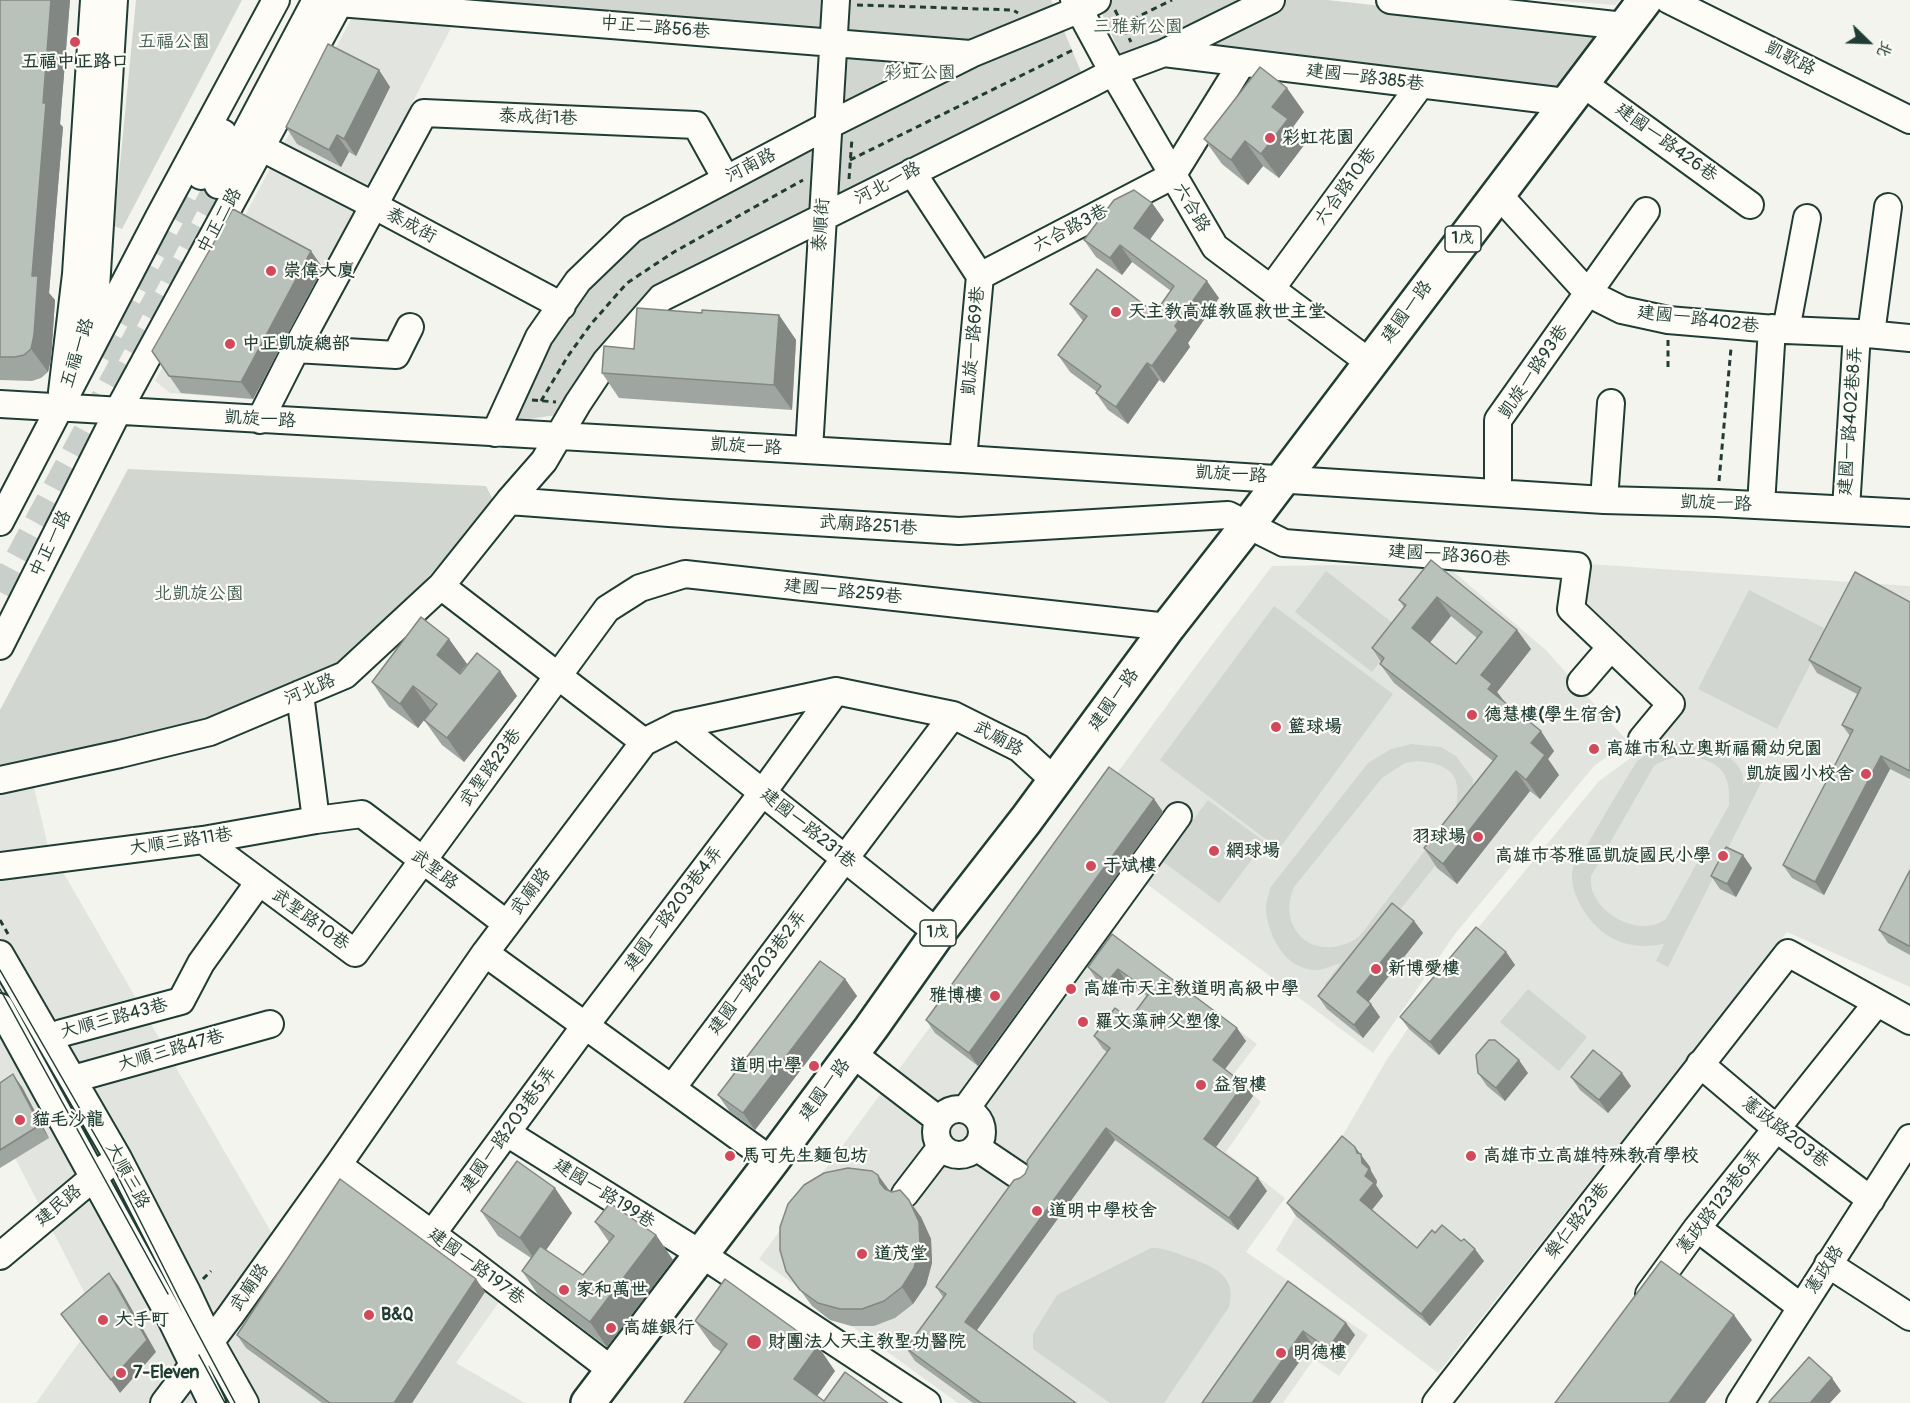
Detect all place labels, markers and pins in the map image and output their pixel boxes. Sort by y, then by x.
marker: 五福中正路口 [68,35,82,49]
place label: 五福中正路口 [21,51,129,73]
place label: 彩虹花園 [1282,127,1354,149]
marker: 彩虹花園 [1263,131,1277,145]
place label: 崇偉大廈 [283,260,355,282]
marker: 崇偉大廈 [264,264,278,278]
place label: 天主教高雄教區救世主堂 [1128,301,1326,323]
marker: 天主教高雄教區救世主堂 [1109,305,1123,319]
place label: 中正凱旋總部 [242,333,350,355]
marker: 中正凱旋總部 [223,337,237,351]
place label: 德慧樓(學生宿舍) [1484,704,1622,726]
marker: 德慧樓(學生宿舍) [1465,708,1479,722]
place label: 籃球場 [1288,716,1342,738]
marker: 籃球場 [1269,720,1283,734]
place label: 高雄市私立奧斯福爾幼兒園 [1606,738,1822,760]
marker: 高雄市私立奧斯福爾幼兒園 [1587,742,1601,756]
place label: 凱旋國小校舍 [1746,763,1854,785]
marker: 凱旋國小校舍 [1859,767,1873,781]
place label: 羽球場 [1412,826,1466,848]
marker: 羽球場 [1471,830,1485,844]
place label: 網球場 [1226,840,1280,862]
marker: 網球場 [1207,844,1221,858]
place label: 高雄市苓雅區凱旋國民小學 [1495,845,1711,867]
marker: 高雄市苓雅區凱旋國民小學 [1716,849,1730,863]
place label: 于斌樓 [1103,855,1157,877]
marker: 于斌樓 [1084,859,1098,873]
place label: 新博愛樓 [1388,958,1460,980]
marker: 新博愛樓 [1369,962,1383,976]
place label: 高雄市天主教道明高級中學 [1083,978,1299,1000]
marker: 高雄市天主教道明高級中學 [1064,982,1078,996]
place label: 雅博樓 [929,985,983,1007]
marker: 雅博樓 [988,989,1002,1003]
place label: 羅文藻神父塑像 [1095,1011,1221,1033]
marker: 羅文藻神父塑像 [1076,1015,1090,1029]
place label: 道明中學 [730,1055,802,1077]
marker: 道明中學 [807,1059,821,1073]
place label: 益智樓 [1213,1074,1267,1096]
marker: 益智樓 [1194,1078,1208,1092]
place label: 貓毛沙龍 [32,1109,104,1131]
marker: 貓毛沙龍 [13,1113,27,1127]
place label: 馬可先生麵包坊 [742,1145,868,1167]
place label: 高雄市立高雄特殊教育學校 [1483,1145,1699,1167]
marker: 馬可先生麵包坊 [723,1149,737,1163]
marker: 高雄市立高雄特殊教育學校 [1464,1149,1478,1163]
place label: 道明中學校舍 [1049,1200,1157,1222]
marker: 道明中學校舍 [1030,1204,1044,1218]
place label: 道茂堂 [874,1243,928,1265]
marker: 道茂堂 [855,1247,869,1261]
place label: 家和萬世 [576,1279,648,1301]
marker: 家和萬世 [557,1283,571,1297]
place label: B&Q [381,1304,413,1326]
marker: B&Q [362,1308,376,1322]
place label: 大手町 [115,1309,169,1331]
marker: 大手町 [96,1313,110,1327]
place label: 高雄銀行 [623,1317,695,1339]
marker: 高雄銀行 [604,1321,618,1335]
place label: 財團法人天主教聖功醫院 [768,1331,966,1353]
marker: 財團法人天主教聖功醫院 [745,1333,763,1351]
place label: 明德樓 [1293,1342,1347,1364]
marker: 明德樓 [1274,1346,1288,1360]
place label: 7-Eleven [133,1362,200,1384]
marker: 7-Eleven [114,1366,128,1380]

